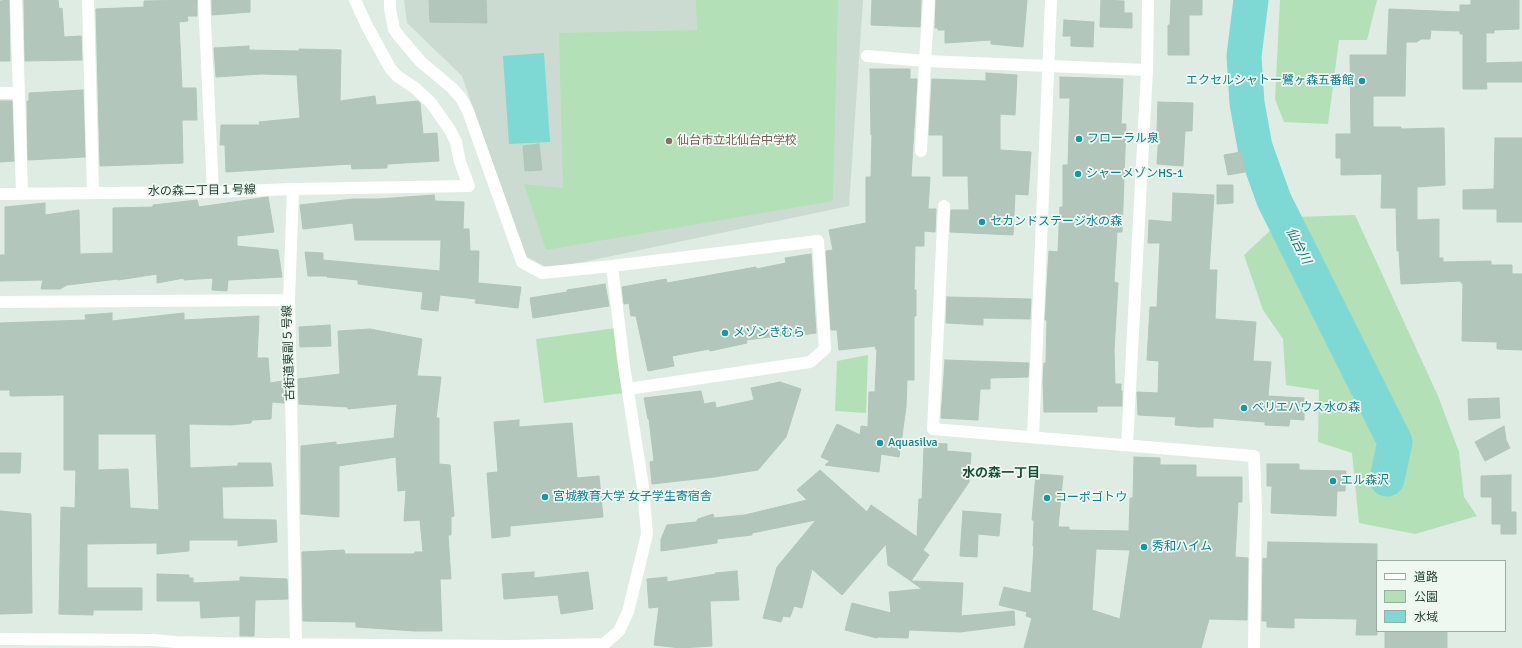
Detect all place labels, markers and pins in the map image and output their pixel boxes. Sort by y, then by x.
place label: エクセルシャトー鷺ヶ森五番館 [1186,74,1354,88]
marker: エクセルシャトー鷺ヶ森五番館 [1357,76,1367,86]
place label: フローラル泉 [1087,132,1159,146]
place label: 仙台市立北仙台中学校 [677,134,797,148]
marker: フローラル泉 [1074,134,1084,144]
marker: 仙台市立北仙台中学校 [664,136,674,146]
place label: シャーメゾンHS-1 [1086,167,1183,181]
marker: シャーメゾンHS-1 [1073,169,1083,179]
place label: セカンドステージ水の森 [990,215,1122,229]
marker: セカンドステージ水の森 [977,217,987,227]
place label: メゾンきむら [733,326,805,340]
marker: メゾンきむら [720,328,730,338]
place label: ベリエハウス水の森 [1252,401,1360,415]
marker: ベリエハウス水の森 [1239,403,1249,413]
place label: Aquasilva [888,436,938,450]
marker: Aquasilva [875,438,885,448]
place label: エル森沢 [1341,474,1389,488]
marker: エル森沢 [1328,476,1338,486]
place label: 宮城教育大学 女子学生寄宿舎 [553,490,712,504]
place label: コーポゴトウ [1055,491,1127,505]
marker: 宮城教育大学 女子学生寄宿舎 [540,492,550,502]
marker: コーポゴトウ [1042,493,1052,503]
place label: 秀和ハイム [1152,540,1212,554]
marker: 秀和ハイム [1139,542,1149,552]

